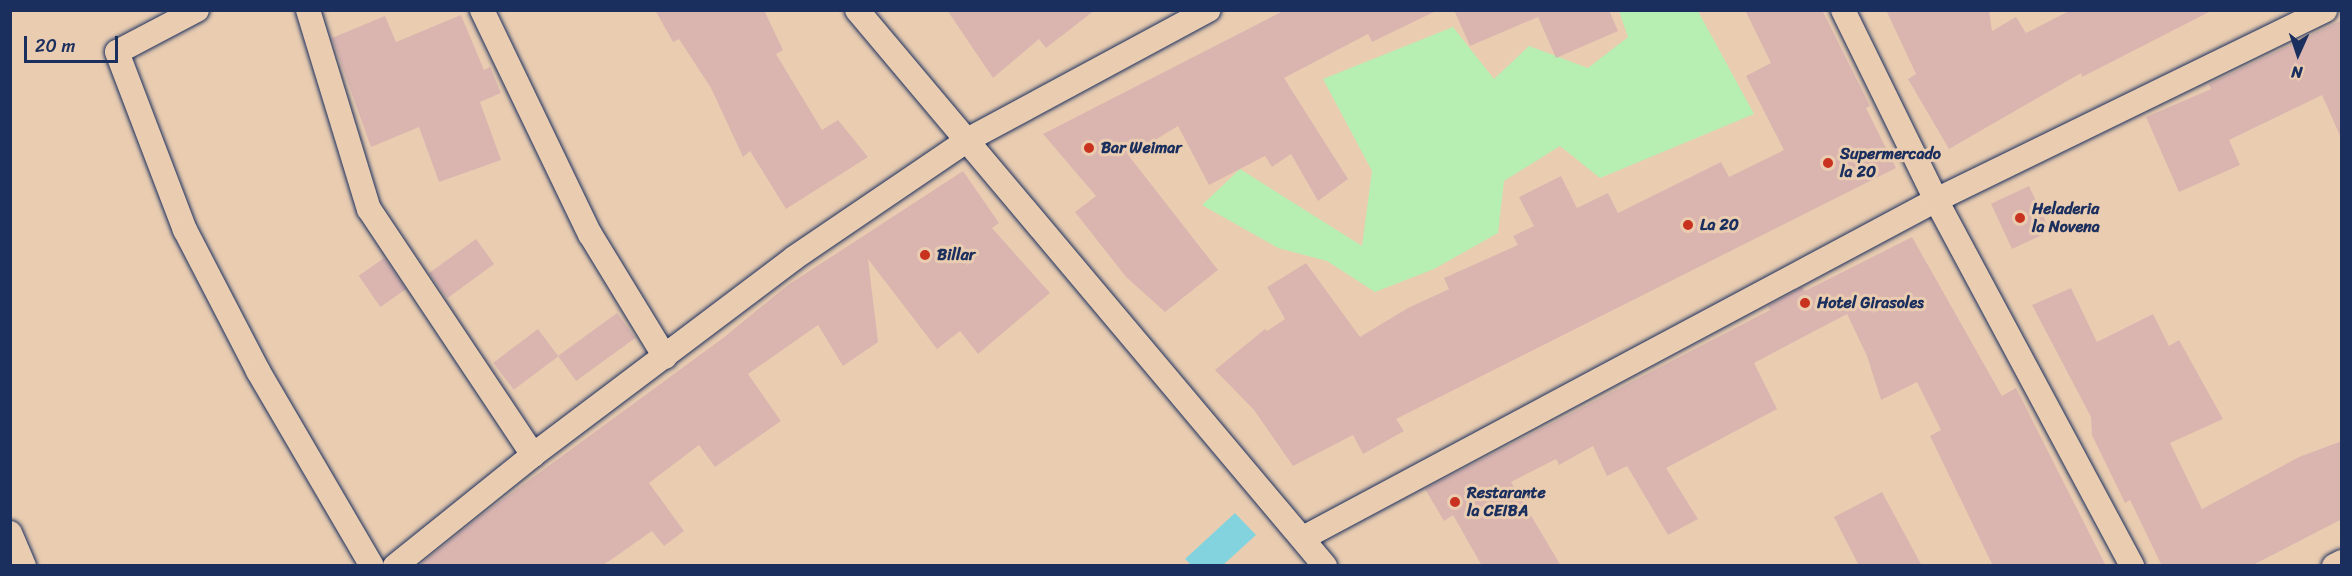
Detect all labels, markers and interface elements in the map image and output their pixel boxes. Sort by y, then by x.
scale bar [27,24,122,62]
north arrow [2268,24,2328,84]
text: 20 m [35,30,75,62]
text: N [2291,58,2303,87]
place label: Bar Weimar [1101,138,1182,158]
marker: Bar Weimar [1082,141,1096,155]
place label: Supermercado la 20 [1840,144,1941,182]
marker: Supermercado la 20 [1821,156,1835,170]
place label: Heladeria la Novena [2032,199,2100,237]
marker: Heladeria la Novena [2013,211,2027,225]
place label: La 20 [1700,215,1739,235]
marker: La 20 [1681,218,1695,232]
place label: Billar [937,245,975,265]
marker: Billar [918,248,932,262]
place label: Hotel Girasoles [1817,293,1925,313]
marker: Hotel Girasoles [1798,296,1812,310]
place label: Restarante la CEIBA [1467,483,1546,521]
marker: Restarante la CEIBA [1448,495,1462,509]

